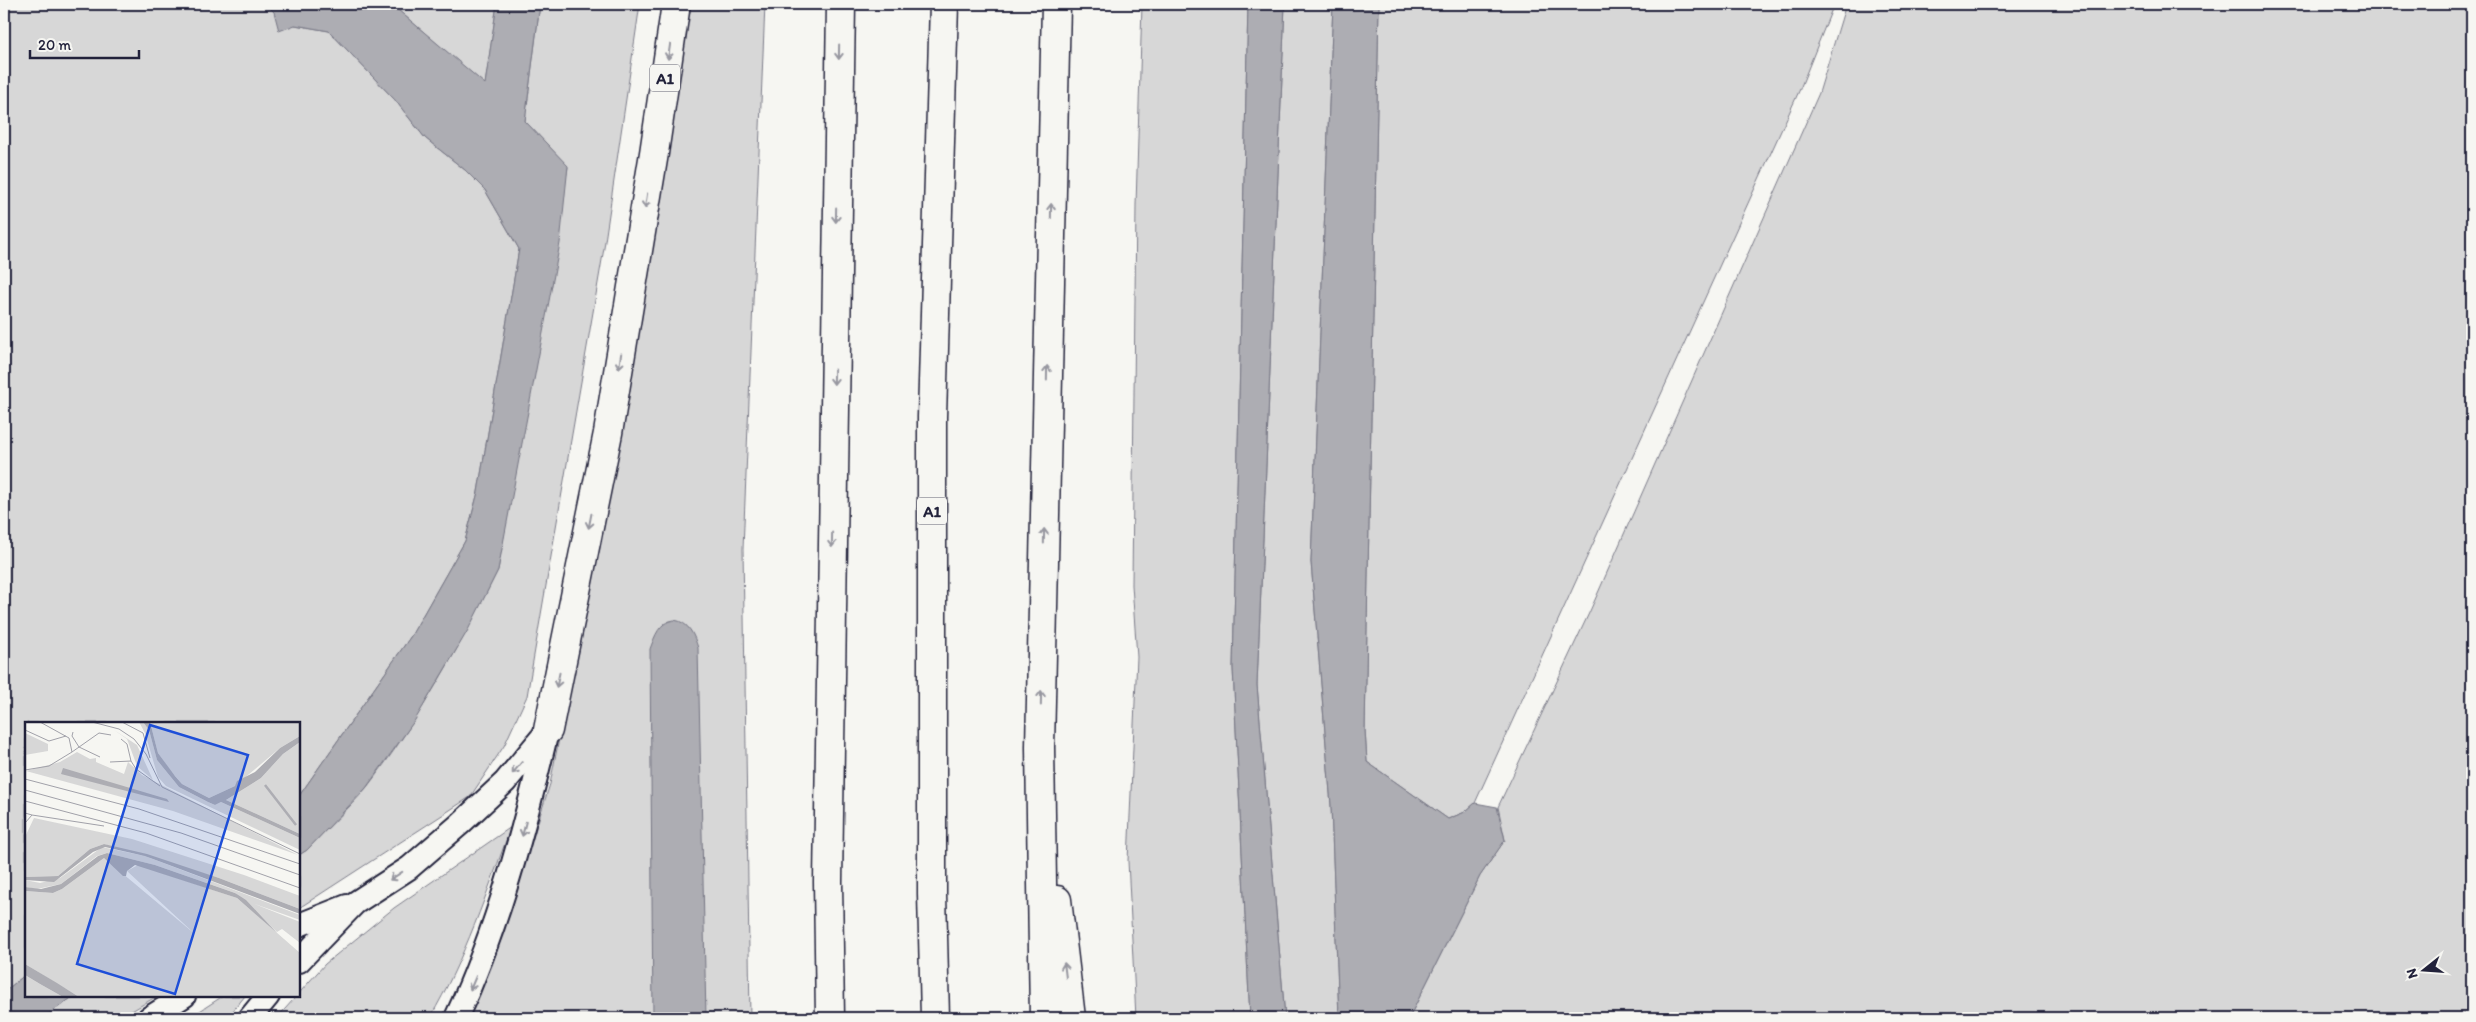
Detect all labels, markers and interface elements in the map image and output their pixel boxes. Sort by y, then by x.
scale bar [30,28,139,60]
text: 20 m [38,36,72,54]
one-way arrow [664,44,674,60]
one-way arrow [834,44,843,60]
road number: A1 [650,64,680,92]
one-way arrow [641,192,651,208]
one-way arrow [1046,203,1056,220]
one-way arrow [832,207,841,223]
one-way arrow [614,353,624,369]
one-way arrow [1043,366,1052,382]
one-way arrow [829,369,839,385]
road number: A1 [917,498,947,524]
one-way arrow [585,513,595,529]
one-way arrow [1039,528,1049,544]
one-way arrow [827,532,837,548]
one-way arrow [553,672,562,688]
one-way arrow [1036,691,1045,707]
inset map [25,722,300,997]
one-way arrow [511,761,522,774]
one-way arrow [519,820,528,836]
one-way arrow [390,871,404,881]
north arrow [2398,944,2448,994]
one-way arrow [1060,962,1070,978]
text: N [2403,967,2422,981]
one-way arrow [467,975,477,990]

